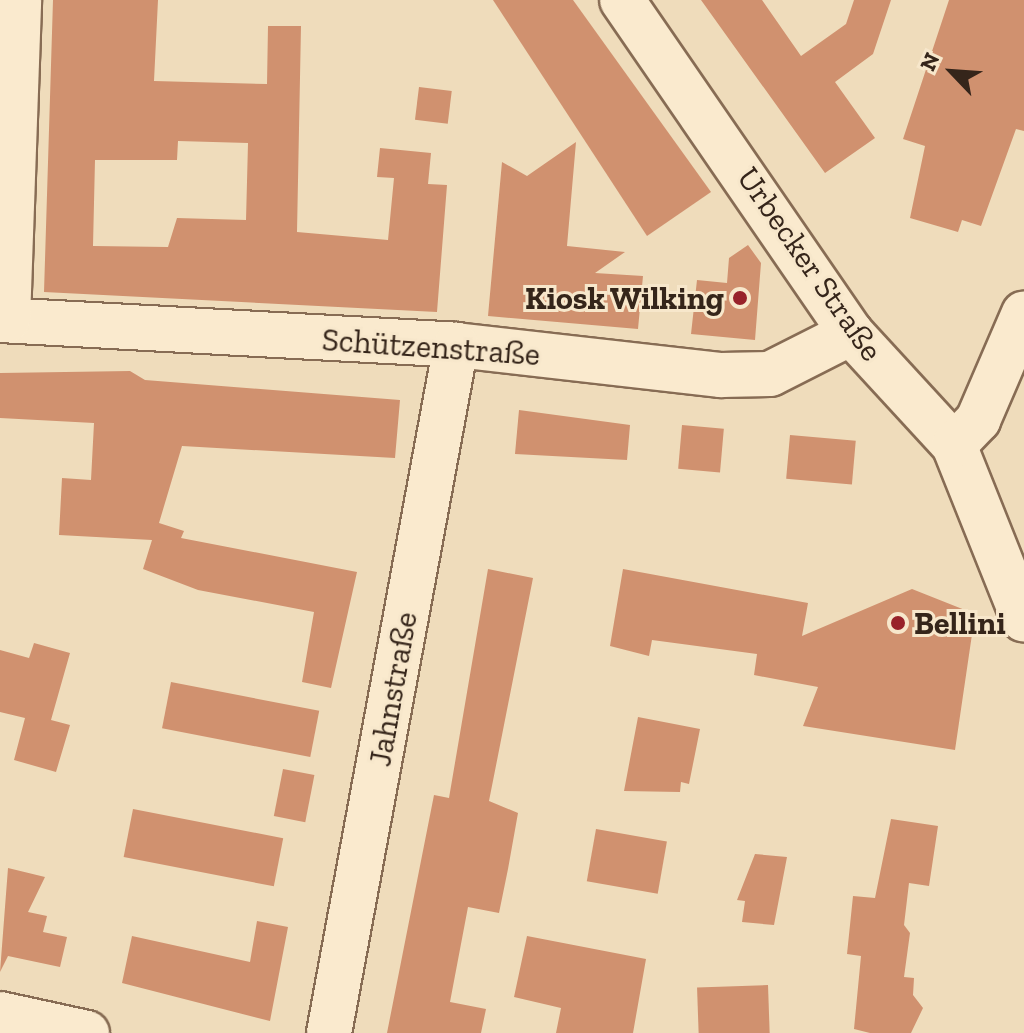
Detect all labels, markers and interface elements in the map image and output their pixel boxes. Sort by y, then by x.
north arrow [912,32,992,112]
text: N [914,48,946,75]
street label: Urbecker Straße [729,160,891,368]
place label: Kiosk Wilking [524,279,724,317]
marker: Kiosk Wilking [731,289,749,307]
street label: Schützenstraße [321,320,541,374]
place label: Bellini [914,604,1006,642]
street label: Jahnstraße [361,609,425,769]
marker: Bellini [889,614,907,632]

